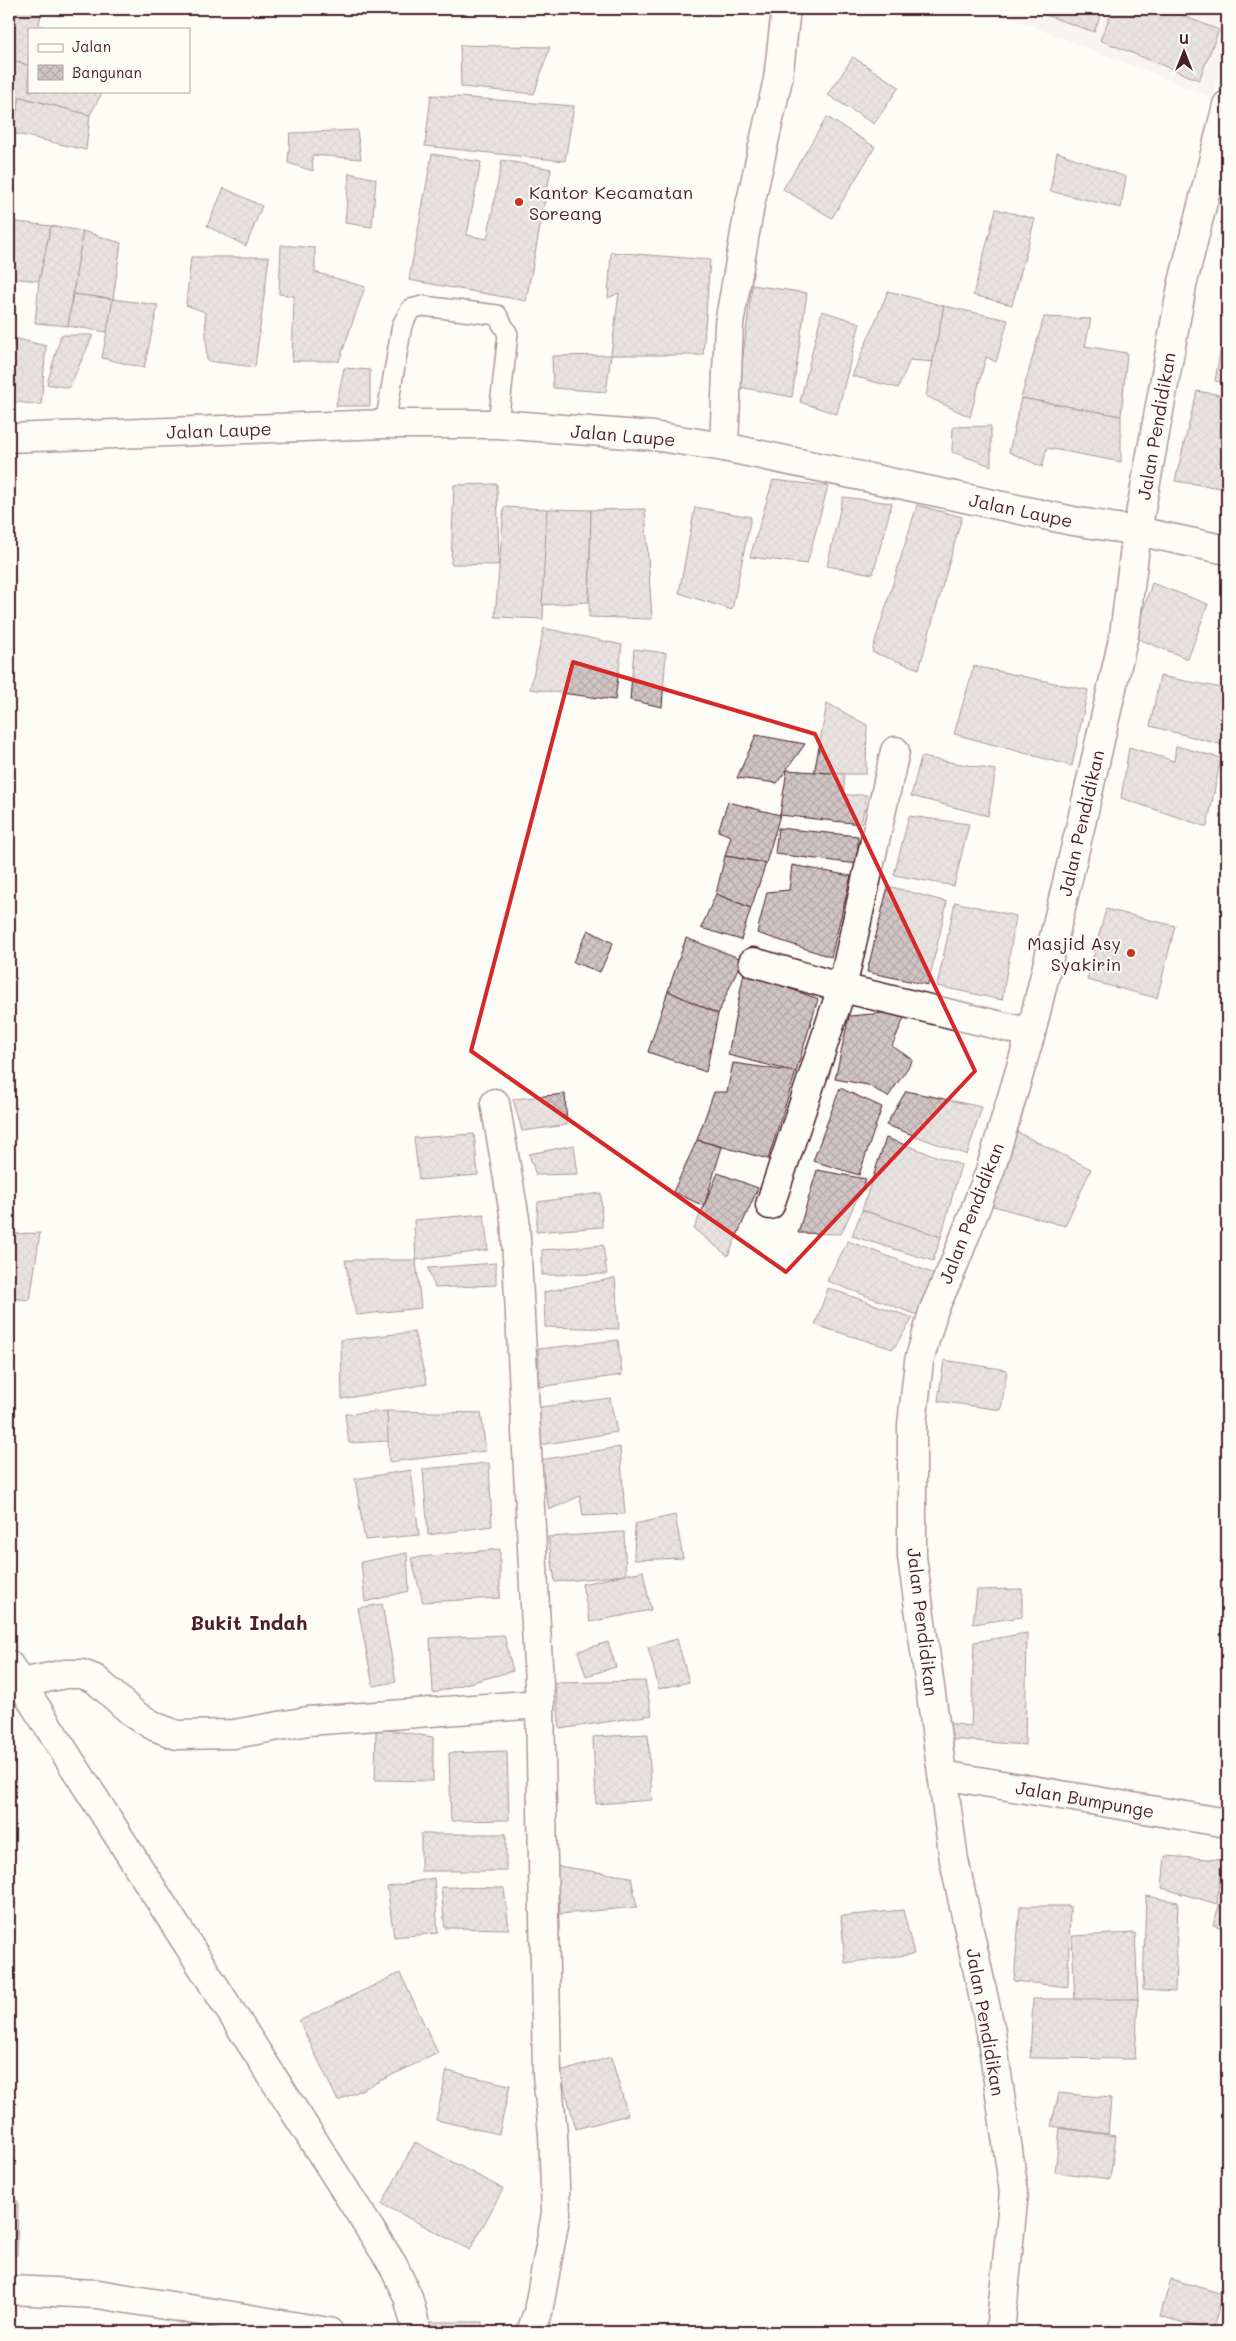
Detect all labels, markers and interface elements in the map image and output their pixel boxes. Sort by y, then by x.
legend [28,28,190,92]
north arrow [1158,28,1208,78]
text: U [1179,29,1189,48]
text: Jalan [72,36,111,56]
text: Bangunan [72,62,142,82]
place label: Kantor Kecamatan Soreang [529,180,693,225]
marker: Kantor Kecamatan Soreang [513,196,525,208]
street label: Jalan Pendidikan [1131,350,1181,502]
street label: Jalan Laupe [166,416,272,444]
street label: Jalan Laupe [569,418,677,452]
street label: Jalan Laupe [967,487,1075,533]
street label: Jalan Pendidikan [1053,748,1109,898]
place label: Masjid Asy Syakirin [1027,931,1121,976]
marker: Masjid Asy Syakirin [1125,947,1137,959]
street label: Jalan Pendidikan [933,1139,1009,1287]
street label: Jalan Pendidikan [902,1546,944,1698]
district label: Bukit Indah [191,1609,307,1635]
street label: Jalan Bumpunge [1014,1775,1156,1823]
street label: Jalan Pendidikan [961,1946,1011,2098]

